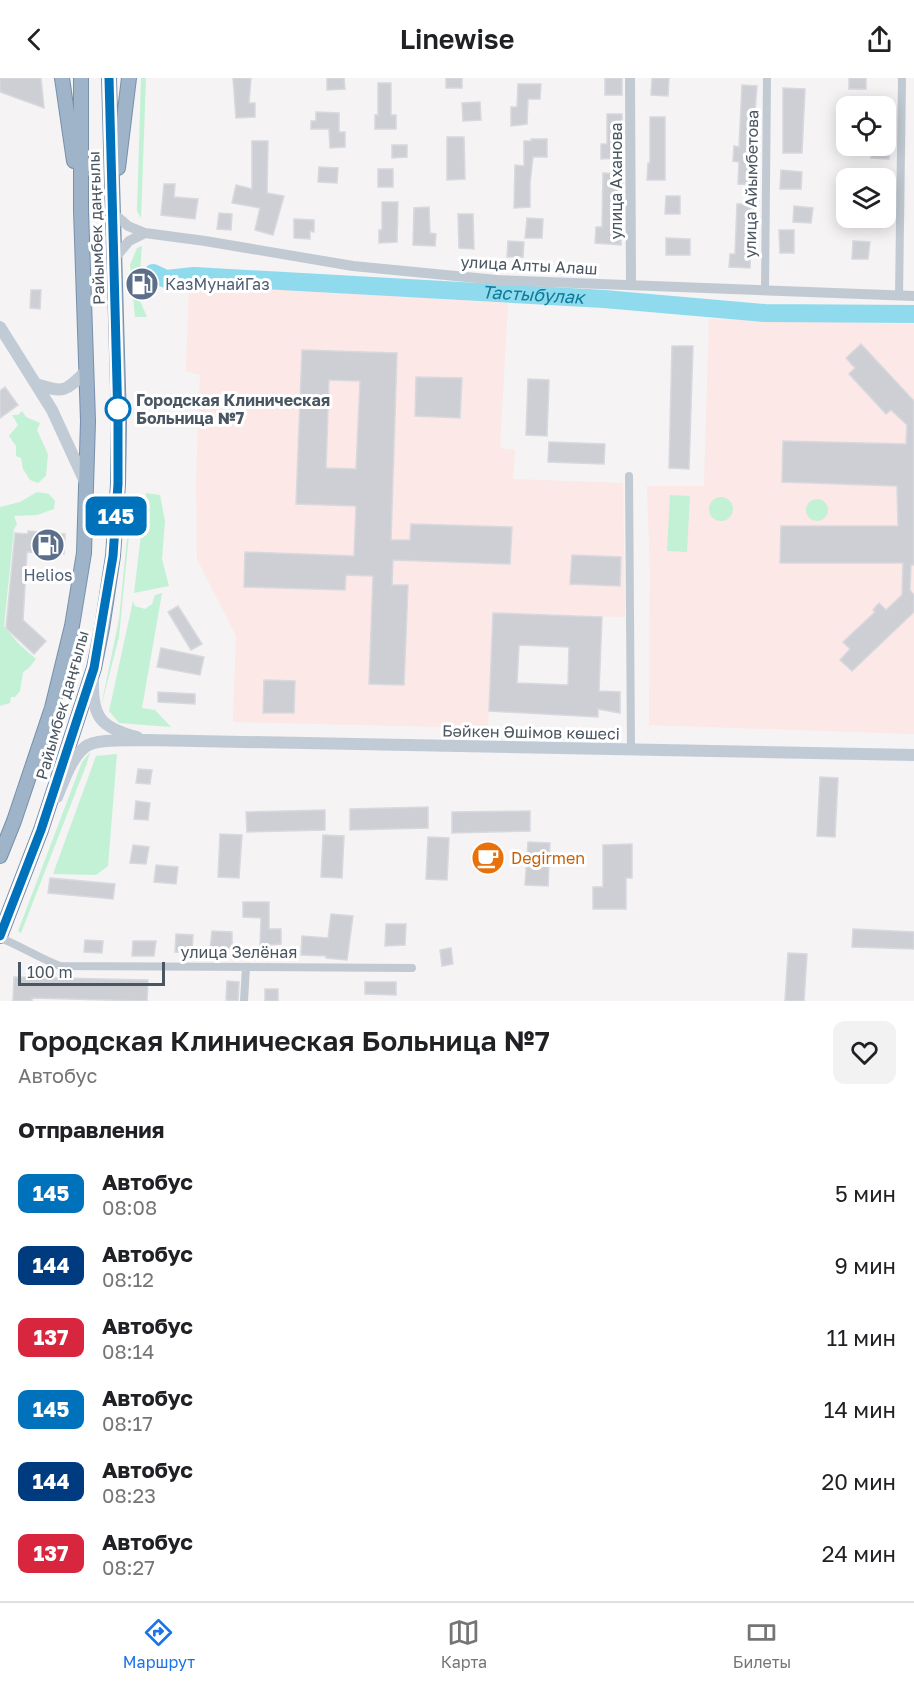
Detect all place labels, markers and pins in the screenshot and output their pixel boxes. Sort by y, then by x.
fuel station icon: КазМунайГаз [124,266,160,302]
place label: КазМунайГаз [165,274,270,294]
place label: Городская Клиническая Больница №7 [136,390,330,428]
marker: Городская Клиническая Больница №7 [105,396,131,422]
fuel station icon: Helios [30,527,66,563]
place label: Helios [24,565,72,585]
cafe icon: Degirmen [470,840,506,876]
place label: Degirmen [511,848,585,868]

